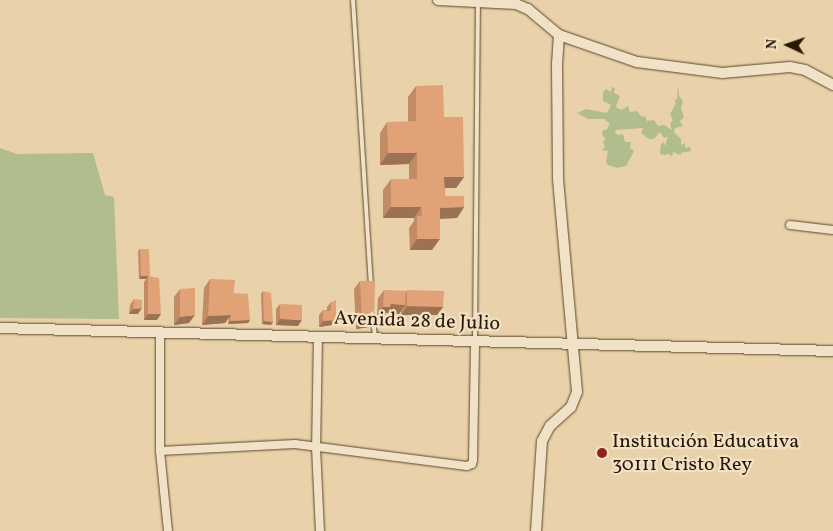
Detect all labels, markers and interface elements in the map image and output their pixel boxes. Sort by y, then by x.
north arrow [763,20,813,70]
text: N [763,39,782,50]
street label: Avenida 28 de Julio [334,307,500,337]
place label: Institución Educativa 30111 Cristo Rey [612,430,799,477]
marker: Institución Educativa 30111 Cristo Rey [596,447,608,459]

